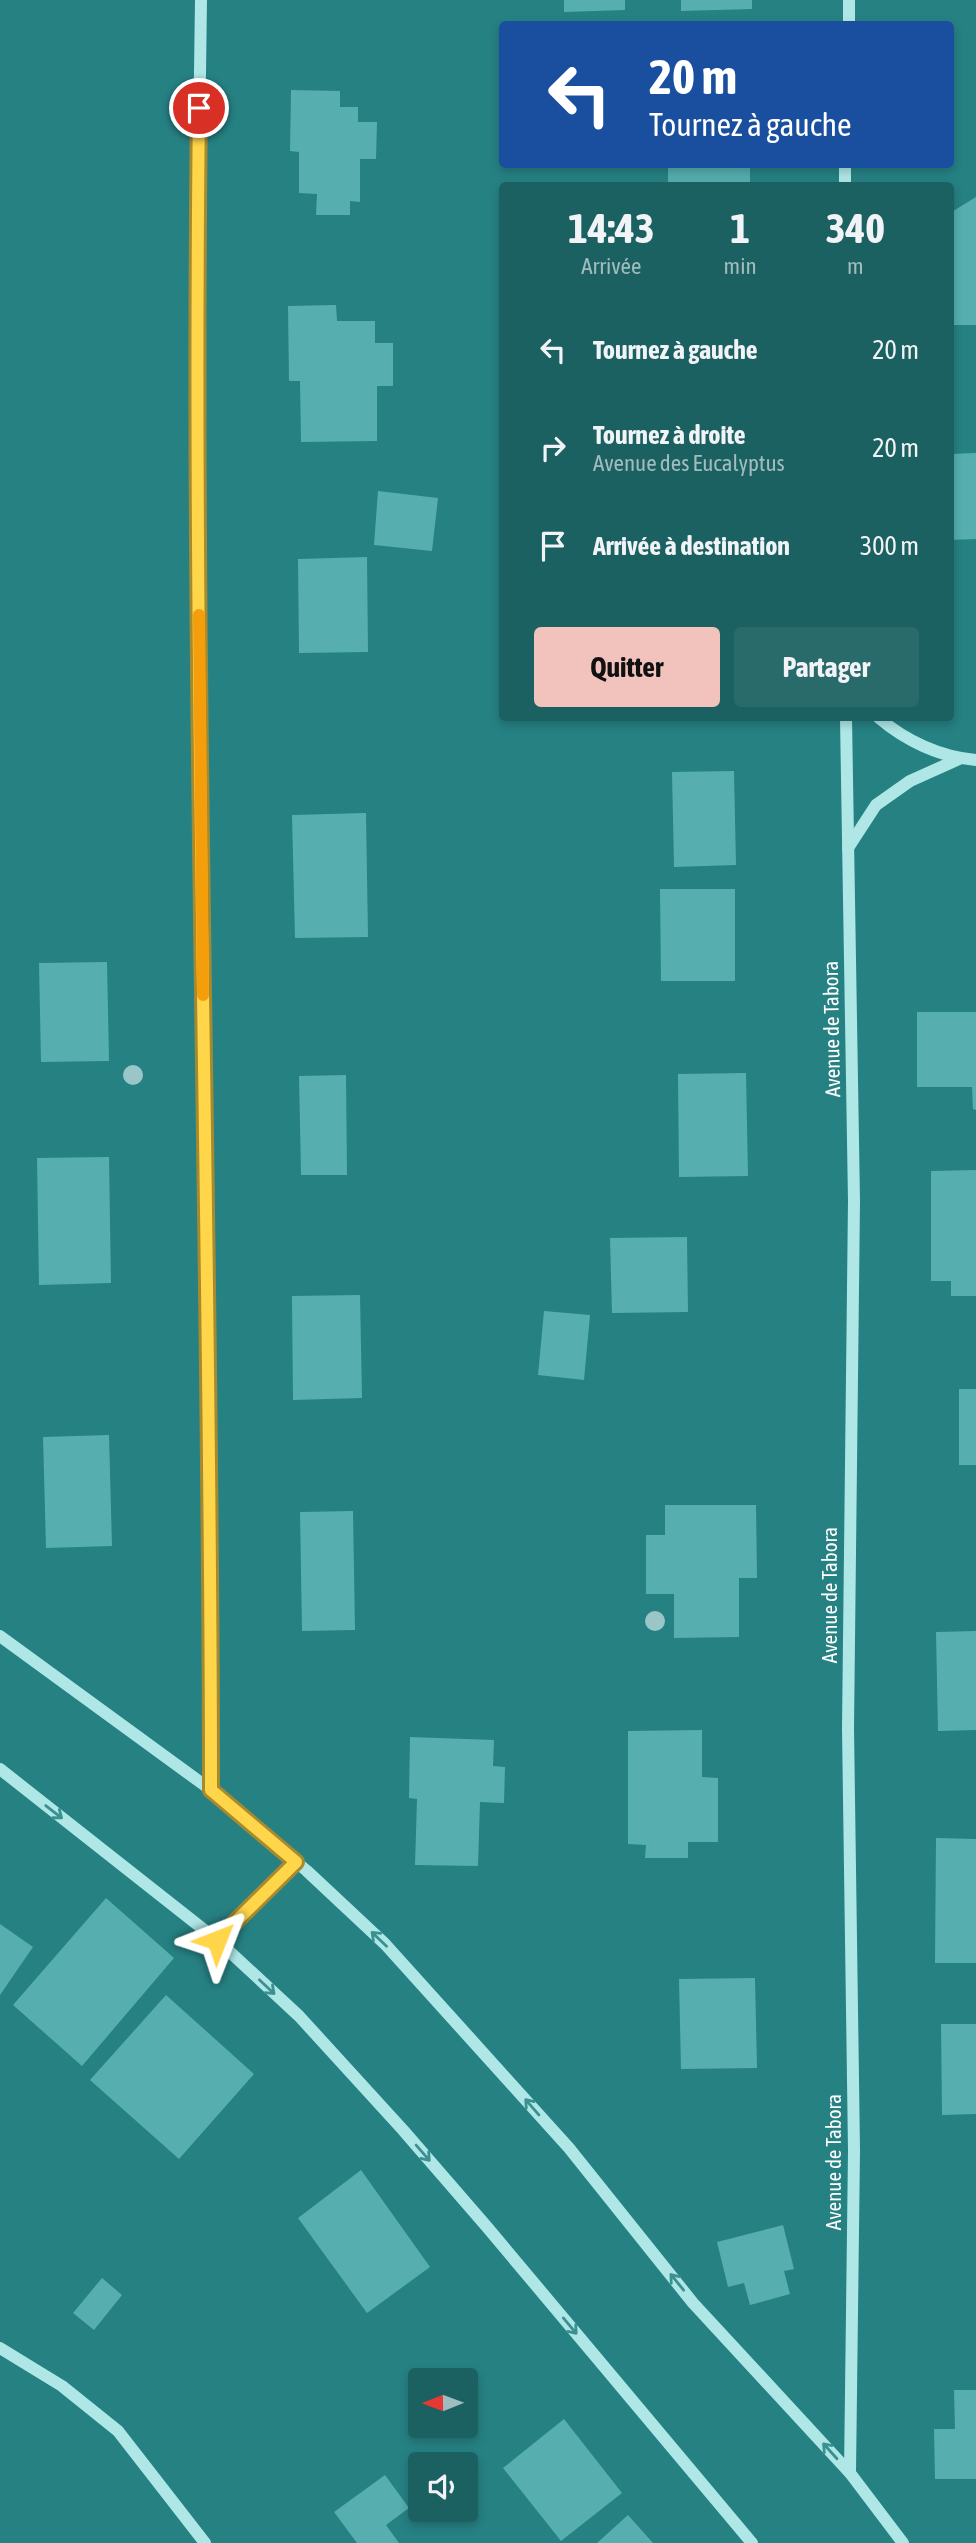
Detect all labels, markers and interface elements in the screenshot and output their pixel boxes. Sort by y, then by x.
text: 20 m [649,48,737,104]
icon: left [534,49,625,140]
pin [169,78,229,138]
icon: arrive [180,89,218,127]
text: Tournez à gauche [649,106,852,143]
text: 14:43 [568,204,655,252]
text: 1 [730,204,750,252]
text: 340 [826,204,885,252]
text: Arrivée [581,253,641,279]
text: min [724,253,757,279]
text: m [847,253,864,279]
icon: left [534,331,572,369]
text: Tournez à gauche [593,335,758,365]
text: 20 m [872,335,919,365]
text: Tournez à droite [593,420,746,450]
icon: right [534,429,572,467]
text: 20 m [872,433,919,463]
text: Avenue des Eucalyptus [593,450,785,476]
icon: arrive [534,527,572,565]
text: Arrivée à destination [593,531,790,561]
text: 300 m [860,531,919,561]
button: Quitter [534,627,720,707]
button: Partager [734,627,919,707]
street label: Avenue de Tabora [818,961,844,1097]
street label: Avenue de Tabora [817,1527,841,1663]
one-way arrow [44,1804,62,1819]
position arrow [180,1903,254,1977]
one-way arrow [371,1931,388,1948]
one-way arrow [258,1979,276,1995]
street label: Avenue de Tabora [821,2094,845,2230]
one-way arrow [524,2099,541,2116]
one-way arrow [415,2144,431,2162]
one-way arrow [670,2274,685,2292]
one-way arrow [562,2317,578,2335]
north arrow [408,2368,478,2438]
map controls [408,2368,478,2522]
one-way arrow [822,2442,838,2460]
button: sound [408,2452,478,2522]

